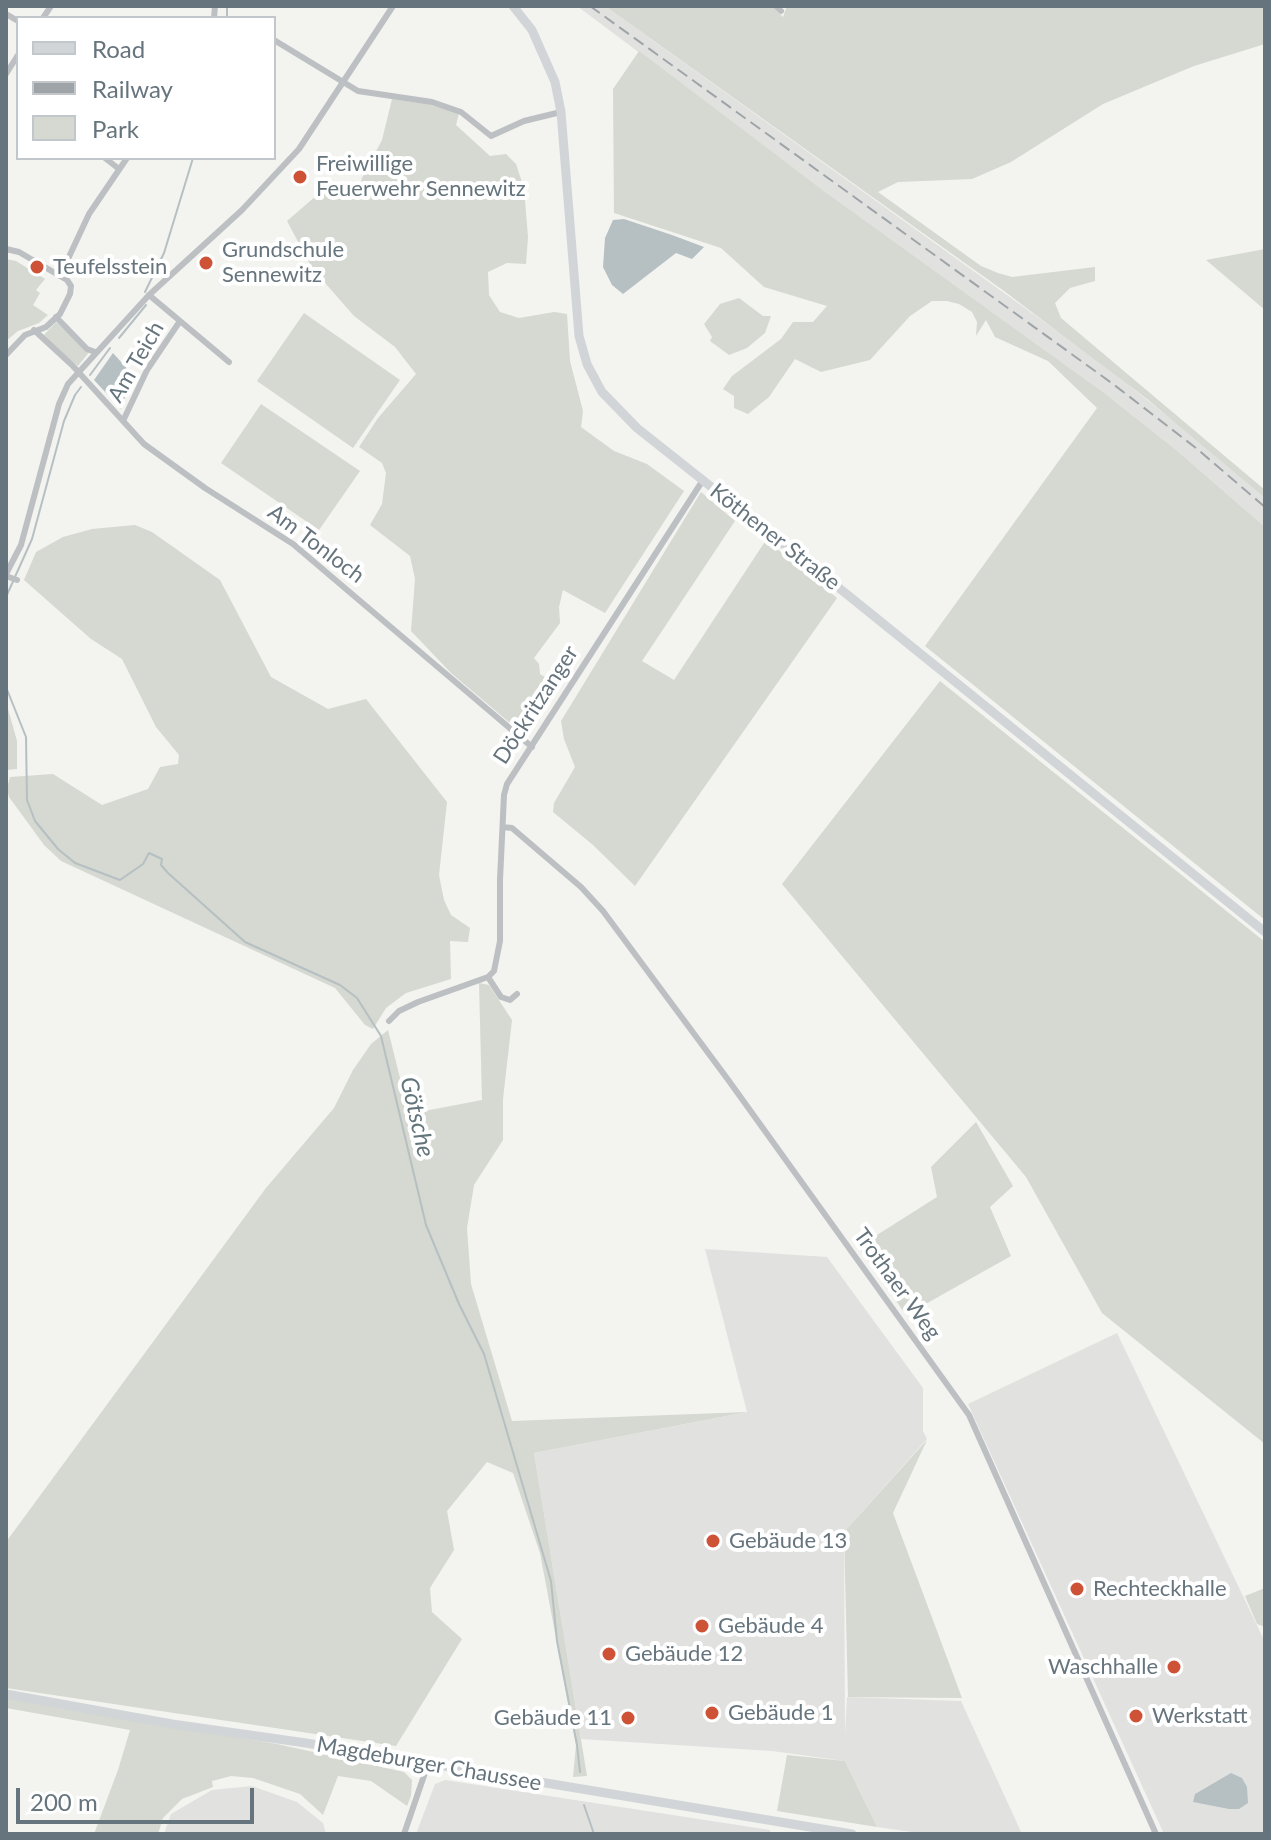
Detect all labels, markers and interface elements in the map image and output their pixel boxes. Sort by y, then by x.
legend [16,16,276,160]
text: Road [92,34,145,63]
text: Railway [92,74,173,103]
text: Park [92,114,139,143]
place label: Freiwillige Feuerwehr Sennewitz [316,151,526,202]
marker: Freiwillige Feuerwehr Sennewitz [291,168,309,186]
place label: Grundschule Sennewitz [222,237,344,288]
place label: Teufelsstein [53,254,167,280]
marker: Grundschule Sennewitz [197,254,215,272]
marker: Teufelsstein [28,258,46,276]
street label: Am Teich [102,317,170,407]
street label: Köthener Straße [705,478,845,596]
street label: Am Tonloch [263,499,369,589]
street label: Döckritzanger [488,641,584,769]
water label: Götsche [394,1074,440,1160]
street label: Trothaer Weg [848,1223,946,1345]
place label: Gebäude 13 [729,1528,847,1554]
marker: Gebäude 13 [704,1532,722,1550]
place label: Rechteckhalle [1093,1576,1227,1602]
marker: Rechteckhalle [1068,1580,1086,1598]
place label: Gebäude 4 [718,1613,823,1639]
marker: Gebäude 4 [693,1617,711,1635]
place label: Gebäude 12 [625,1641,743,1667]
marker: Gebäude 12 [600,1645,618,1663]
place label: Waschhalle [1048,1654,1158,1680]
marker: Waschhalle [1165,1658,1183,1676]
place label: Gebäude 1 [728,1700,833,1726]
place label: Werkstatt [1152,1703,1248,1729]
marker: Gebäude 1 [703,1704,721,1722]
place label: Gebäude 11 [494,1705,612,1731]
marker: Werkstatt [1127,1707,1145,1725]
marker: Gebäude 11 [619,1709,637,1727]
street label: Magdeburger Chaussee [315,1731,543,1797]
scale bar [20,1772,258,1822]
text: 200 m [30,1787,98,1816]

